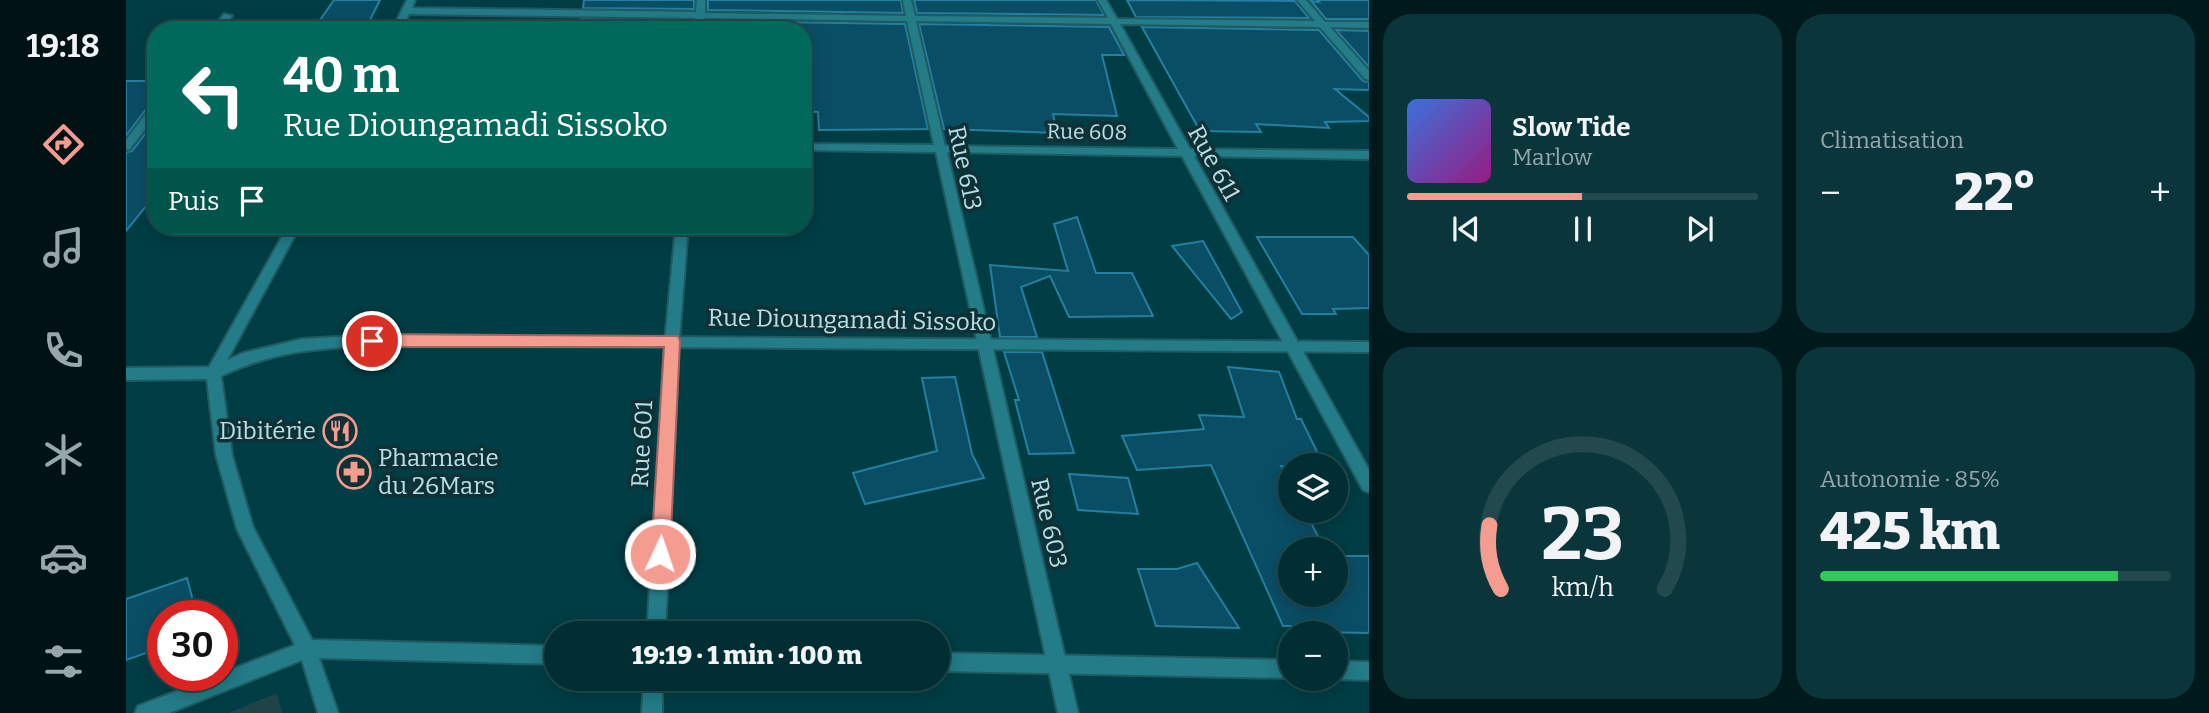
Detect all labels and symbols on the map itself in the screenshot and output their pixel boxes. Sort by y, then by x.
street label: Rue 608 [1046,118,1128,146]
street label: Rue 611 [1182,121,1246,206]
street label: Rue 613 [942,123,988,213]
street label: Rue Dioungamadi Sissoko [707,303,997,337]
pin [342,311,402,371]
street label: Rue 601 [626,399,658,488]
restaurant icon: Dibitérie [321,412,359,450]
place label: Dibitérie [219,417,316,445]
place label: Pharmacie du 26Mars [378,444,499,500]
pharmacy icon: Pharmacie du 26Mars [335,453,373,491]
street label: Rue 603 [1025,475,1073,571]
position arrow [623,517,697,591]
speed limit sign: 30 [147,600,238,691]

